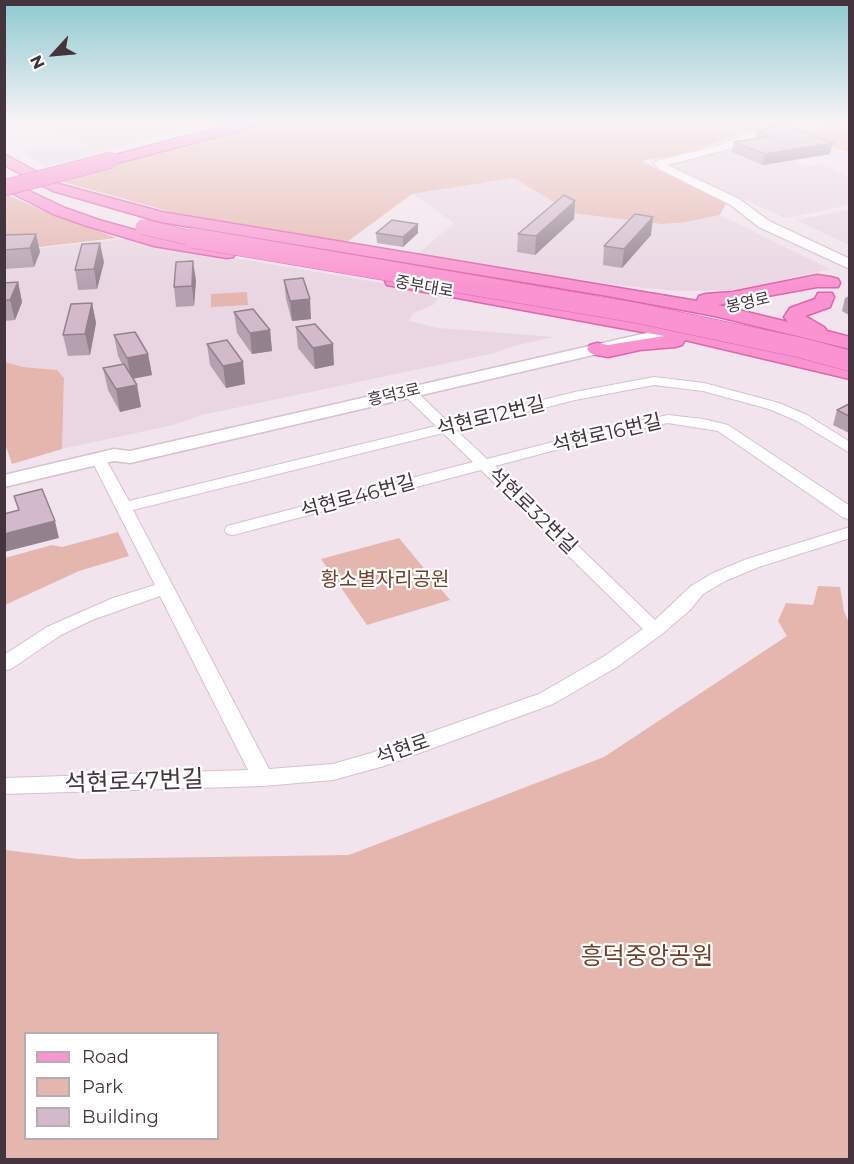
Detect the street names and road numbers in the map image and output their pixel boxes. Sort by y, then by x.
street label: 중부대로 [393,272,455,302]
street label: 봉영로 [724,289,772,317]
street label: 흥덕3로 [366,380,422,410]
street label: 석현로12번길 [434,392,548,442]
street label: 석현로16번길 [550,410,664,458]
street label: 석현로32번길 [482,463,582,559]
street label: 석현로46번길 [298,470,418,524]
street label: 석현로 [373,730,433,770]
street label: 석현로47번길 [64,765,204,799]

